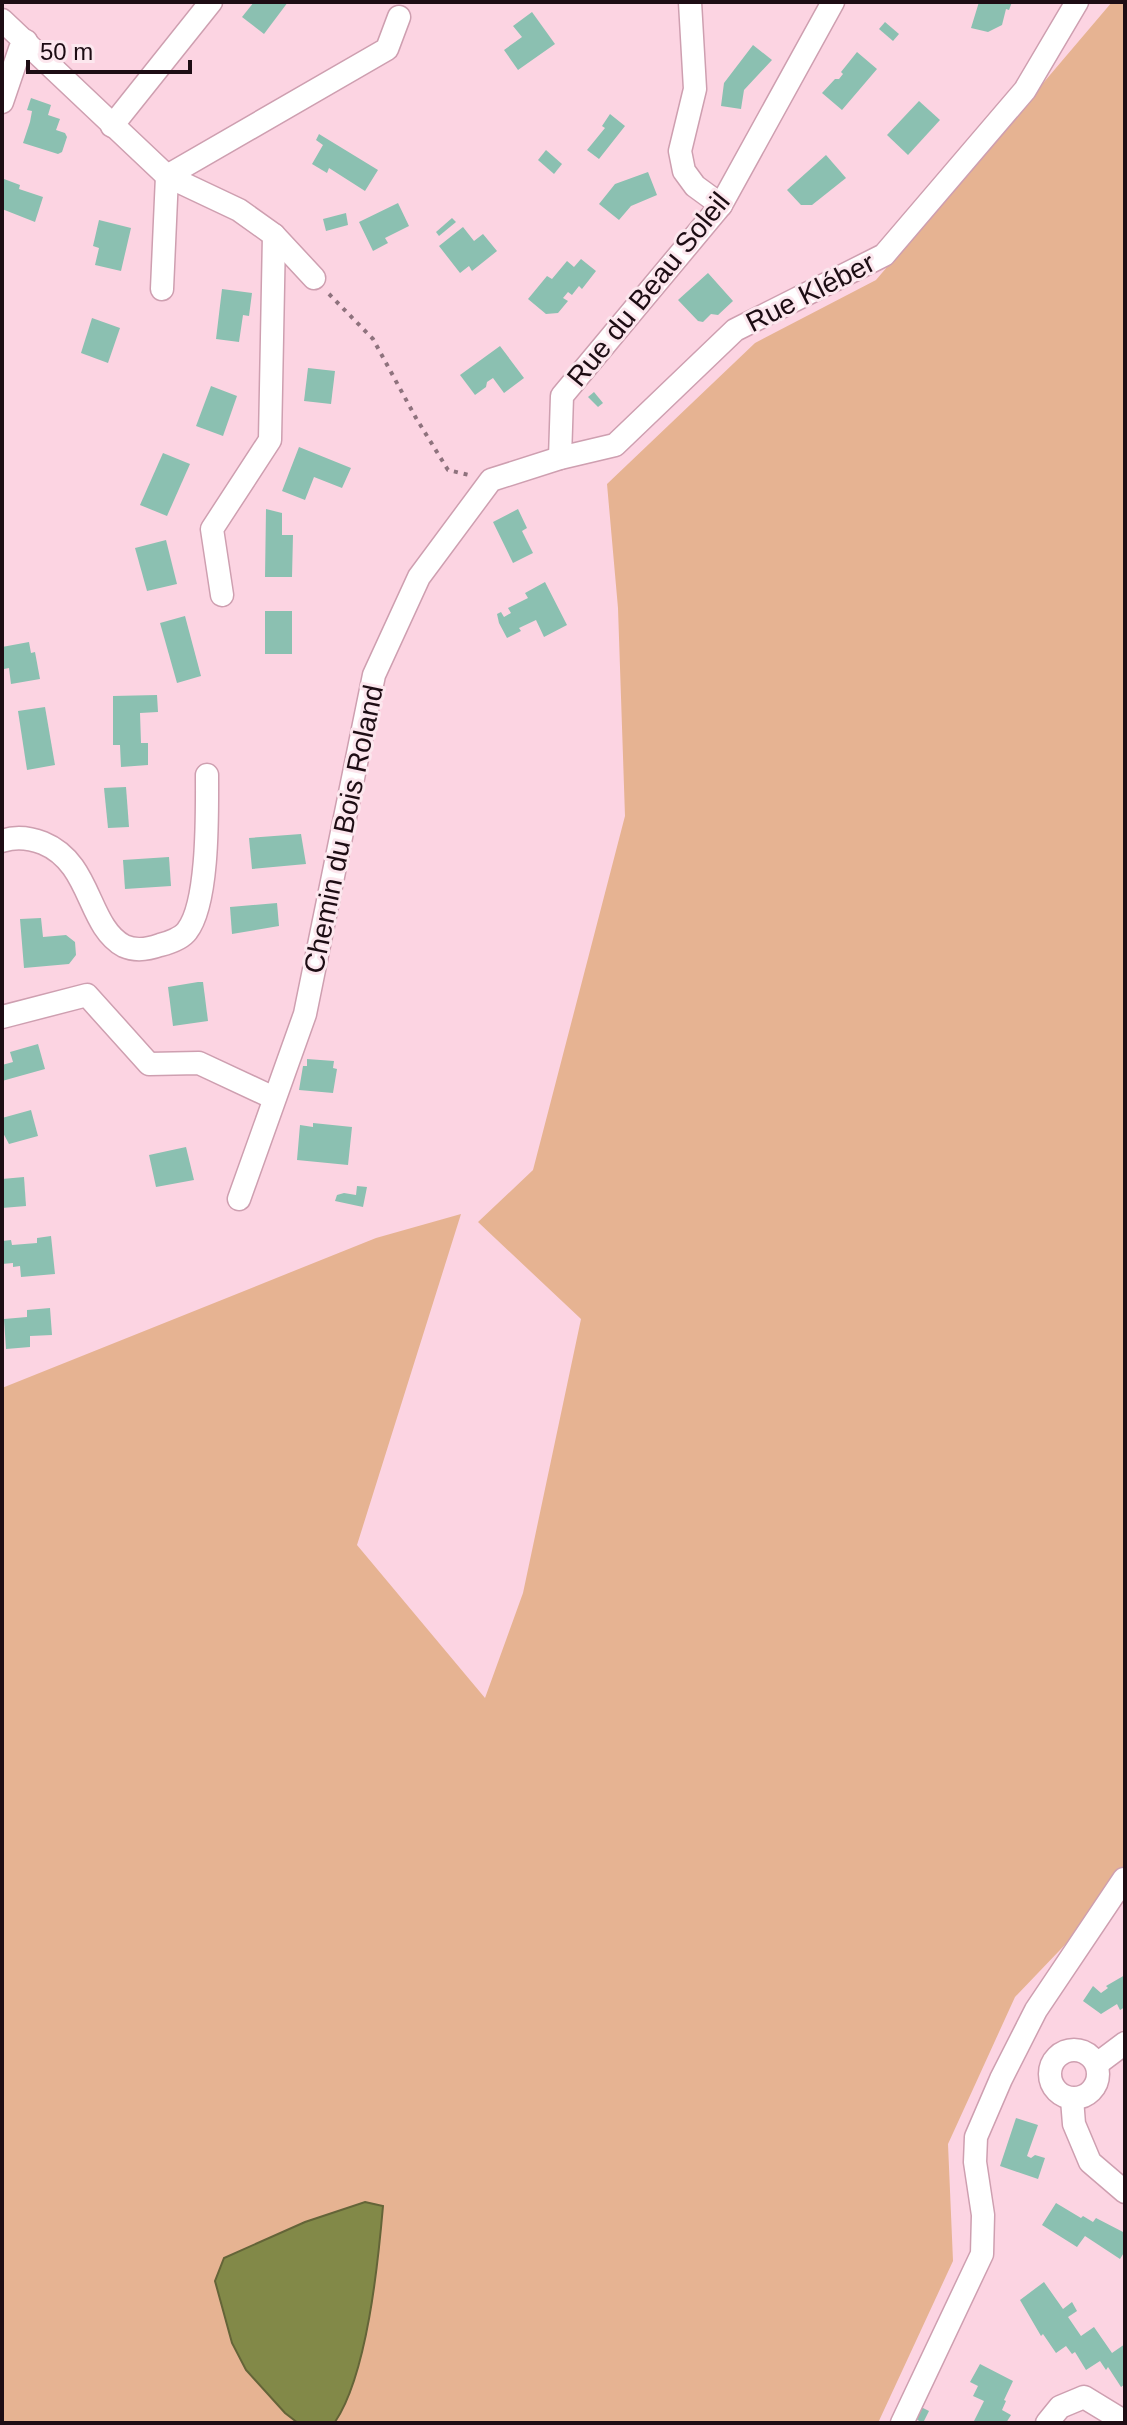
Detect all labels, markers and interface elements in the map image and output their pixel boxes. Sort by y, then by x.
scale bar [28,24,190,74]
text: 50 m [40,38,93,65]
street label: Rue du Beau Soleil [561,186,736,392]
street label: Rue Kléber [741,247,880,338]
street label: Chemin du Bois Roland [298,682,389,976]

